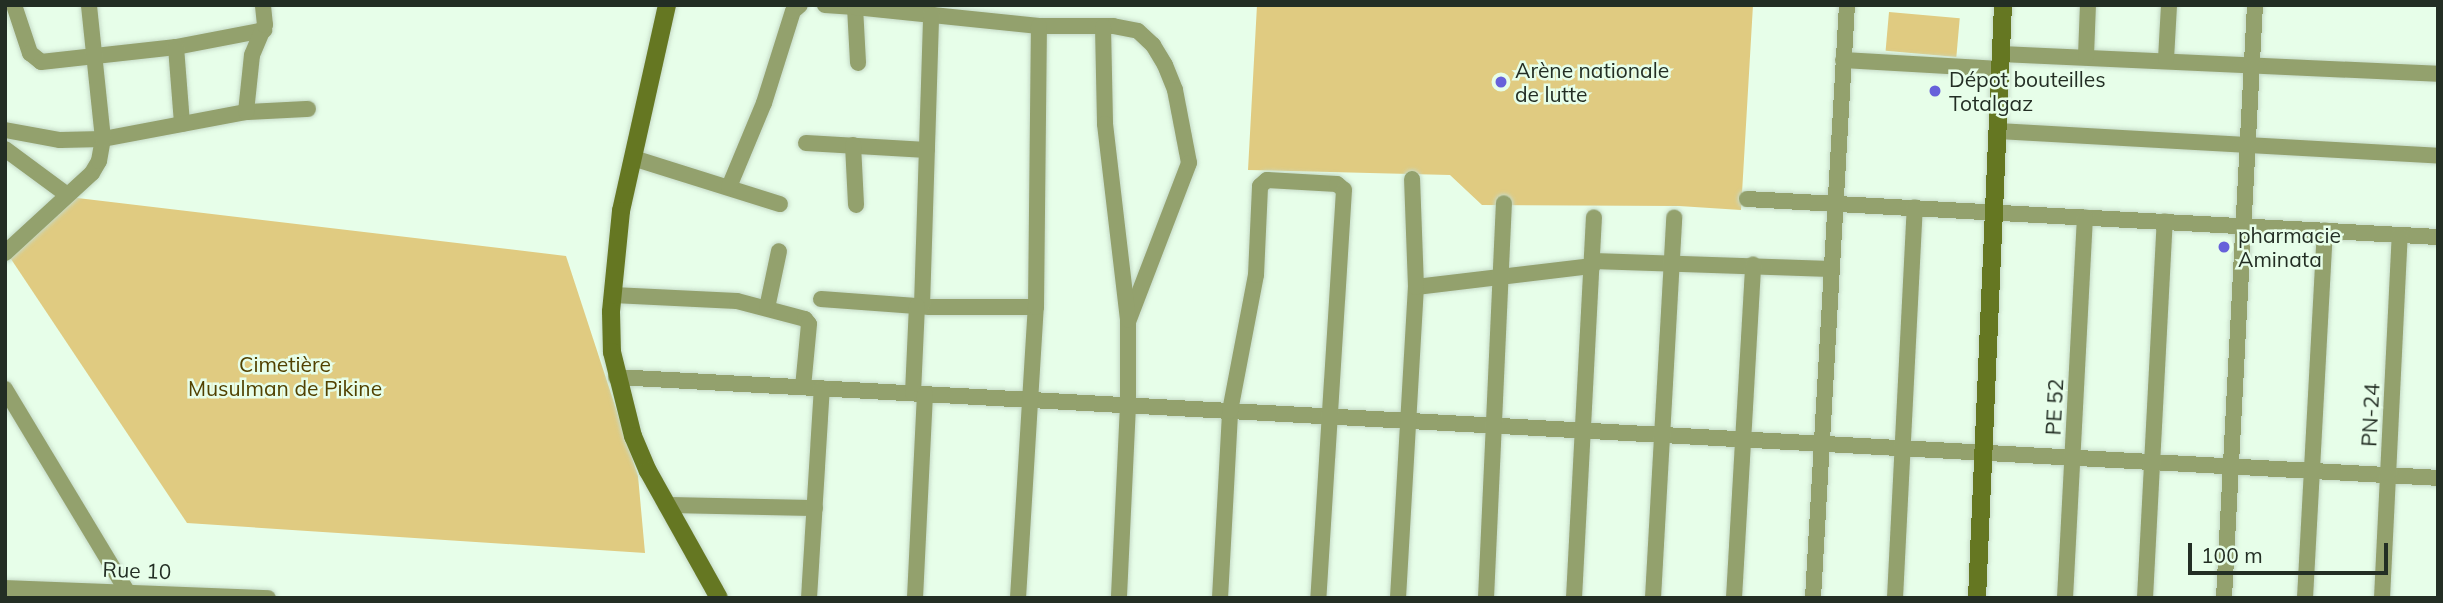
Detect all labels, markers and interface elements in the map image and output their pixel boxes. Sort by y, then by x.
place label: Arène nationale de lutte [1515,57,1669,107]
place label: Dépot bouteilles Totalgaz [1949,66,2106,116]
marker: Arène nationale de lutte [1493,74,1509,90]
marker: Dépot bouteilles Totalgaz [1927,83,1943,99]
place label: pharmacie Aminata [2238,222,2341,272]
marker: pharmacie Aminata [2216,239,2232,255]
park label: Cimetière Musulman de Pikine [188,351,382,401]
street label: PE 52 [2040,378,2068,436]
street label: PN-24 [2356,383,2384,447]
scale bar [2191,530,2390,574]
text: 100 m [2201,542,2263,568]
street label: Rue 10 [102,556,172,584]

